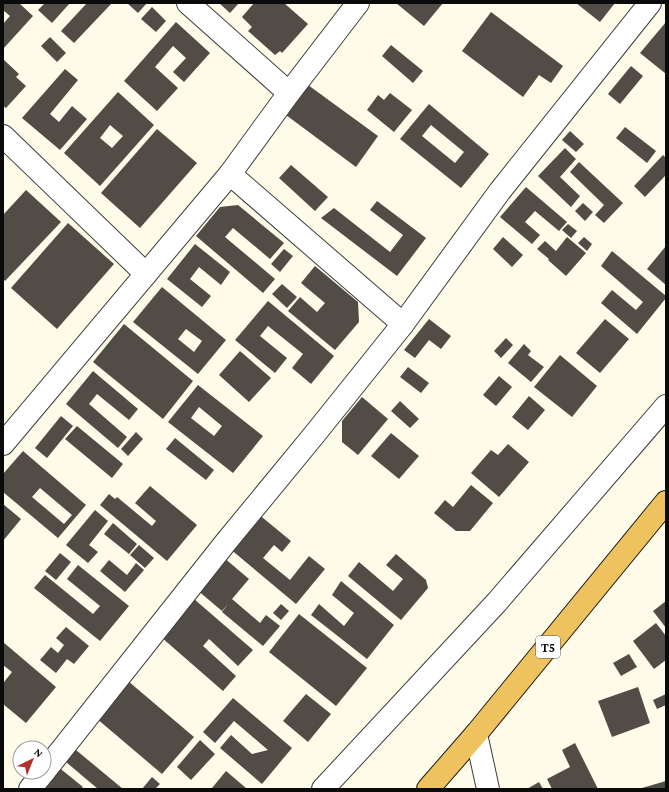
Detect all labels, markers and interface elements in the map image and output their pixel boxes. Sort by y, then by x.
road number: T5 [536,636,560,658]
north arrow [12,740,52,780]
text: N [32,746,46,760]

